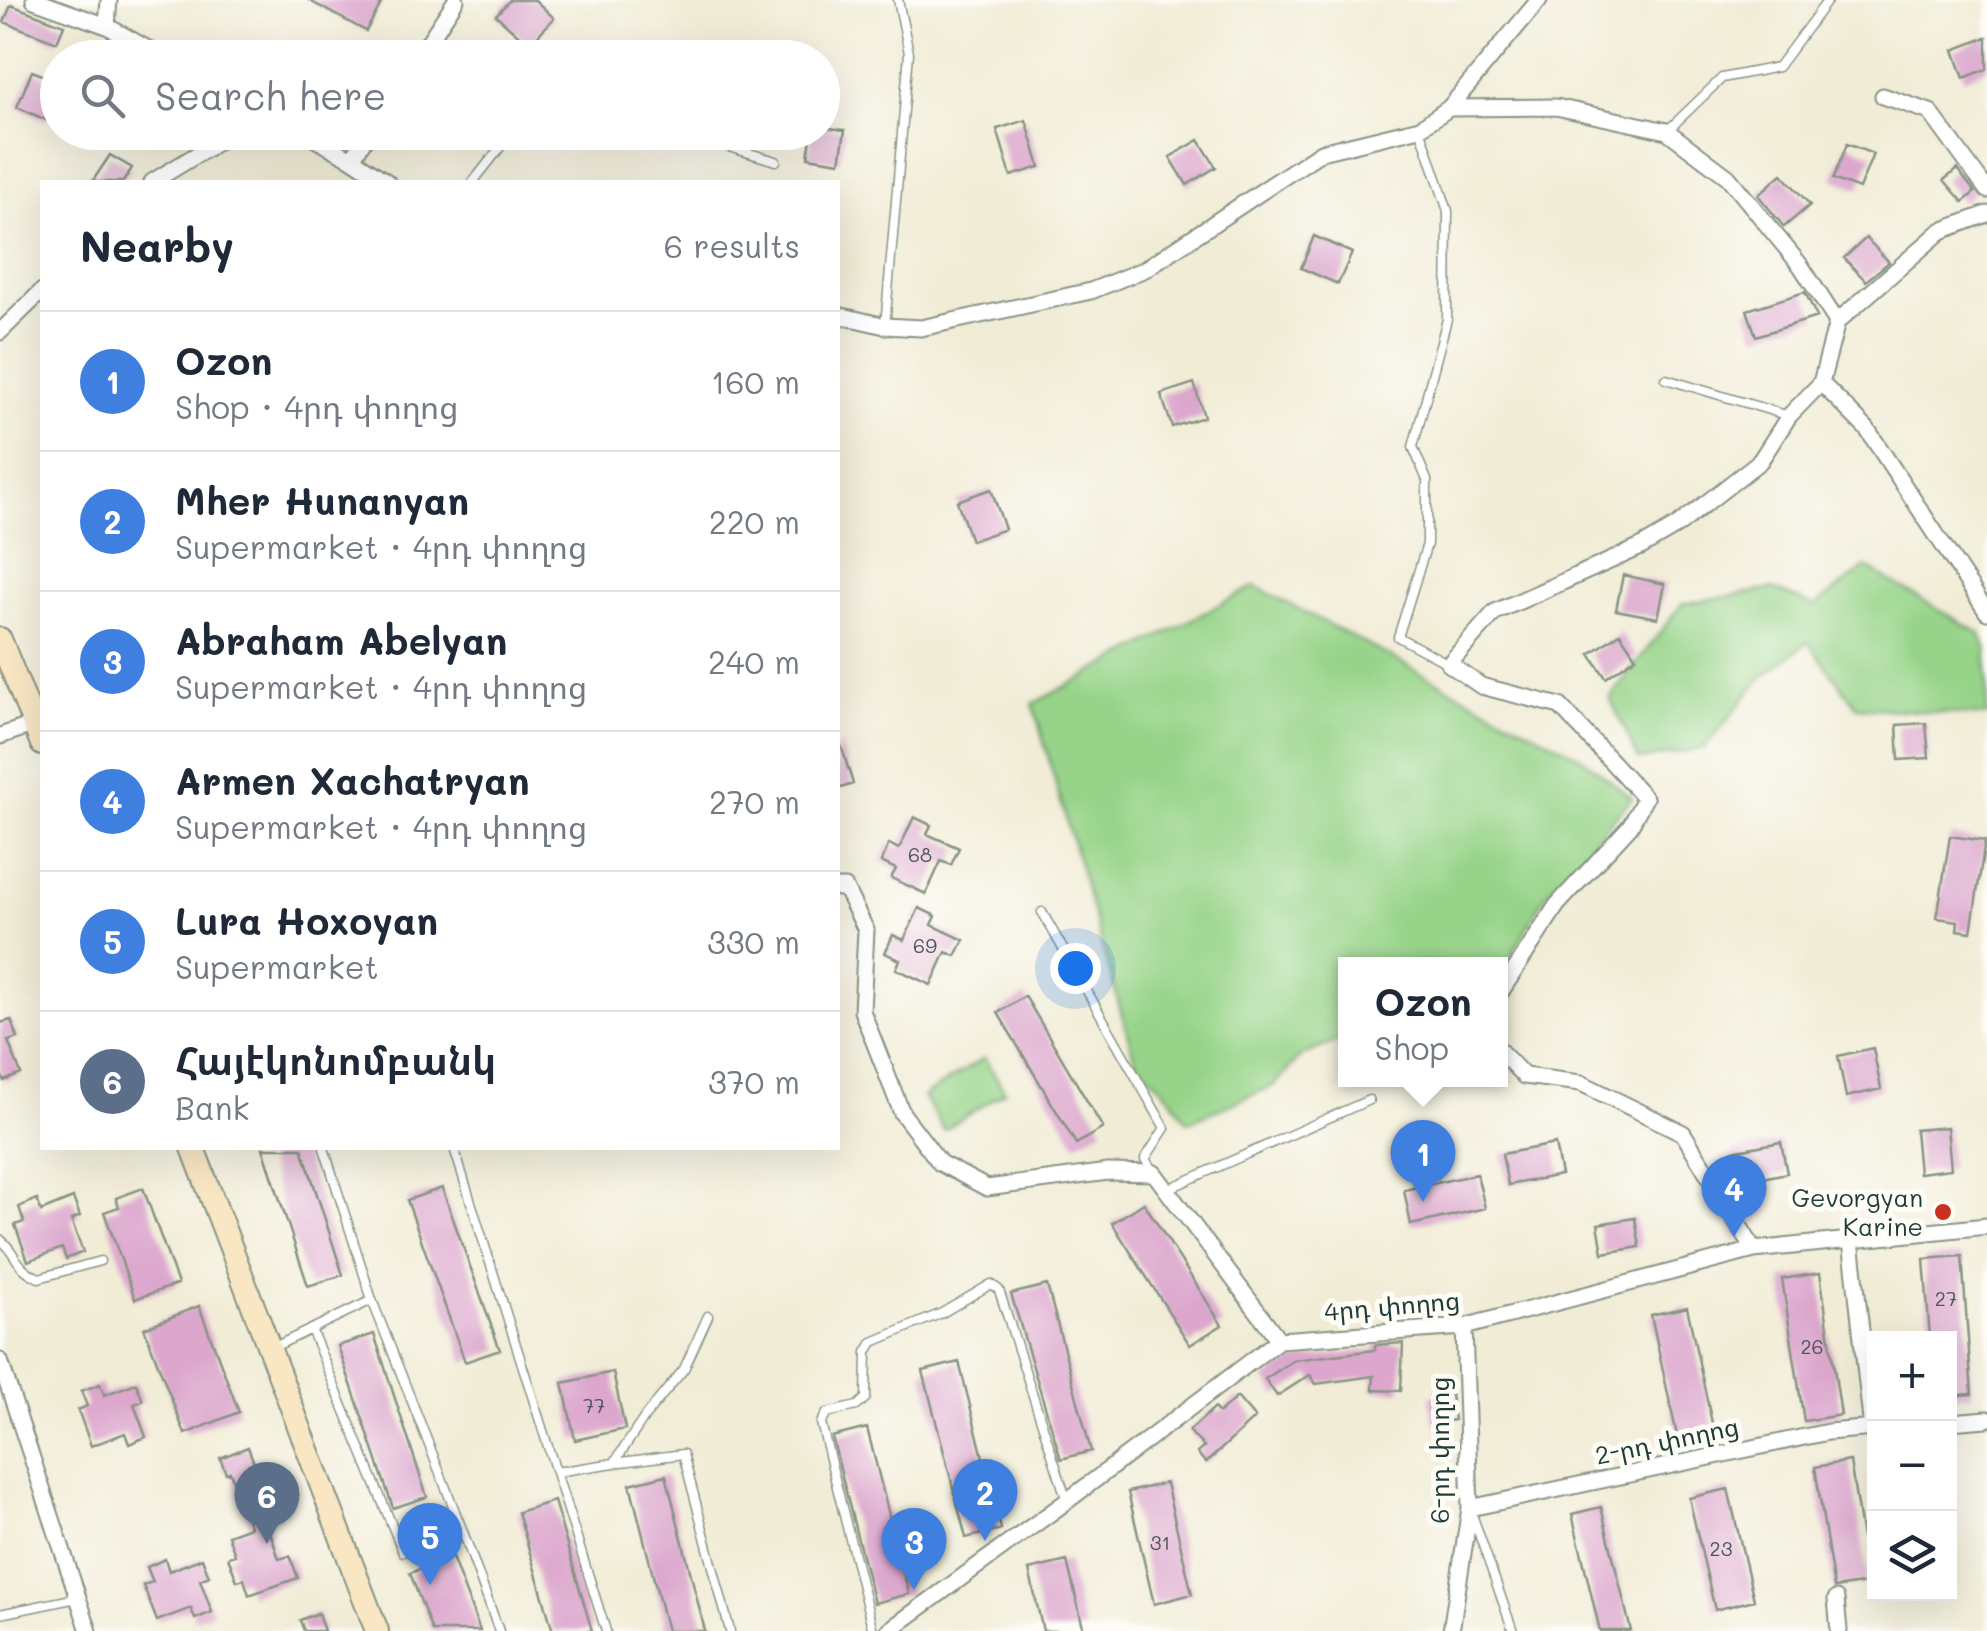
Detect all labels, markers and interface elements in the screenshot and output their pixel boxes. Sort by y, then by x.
search box [40,40,840,150]
icon: search [75,68,130,123]
text: Search here [155,70,386,120]
text: Nearby [80,218,234,273]
text: 6 results [664,224,800,266]
text: Ozon [175,335,272,385]
text: 1 [105,360,120,402]
text: 160 m [711,360,800,402]
text: Shop · 4րդ փողոց [175,385,458,427]
text: Mher Hunanyan [175,475,469,525]
text: 2 [104,500,121,542]
text: 220 m [709,500,800,542]
text: Supermarket · 4րդ փողոց [175,525,587,567]
text: Abraham Abelyan [175,615,507,665]
text: 3 [103,640,122,682]
text: 240 m [708,640,800,682]
text: Supermarket · 4րդ փողոց [175,665,587,707]
text: Armen Xachatryan [175,755,529,805]
text: 4 [102,780,123,822]
text: 270 m [709,780,800,822]
text: Supermarket · 4րդ փողոց [175,805,587,847]
house number: 68 [908,841,932,867]
text: Lura Hoxoyan [175,895,438,945]
text: 5 [103,920,122,962]
text: 330 m [707,920,800,962]
house number: 69 [913,932,937,958]
your location [1050,943,1101,994]
text: Supermarket [175,945,379,987]
popup [1338,957,1508,1087]
text: Ozon [1374,976,1472,1026]
text: Shop [1374,1026,1449,1068]
text: Հայէկոնոմբանկ [175,1035,496,1085]
text: 6 [103,1060,122,1102]
text: 370 m [708,1060,800,1102]
text: Bank [175,1086,250,1128]
pin: 1 [1390,1120,1456,1202]
pin: 4 [1702,1154,1766,1237]
place label: Gevorgyan Karine [1791,1181,1923,1242]
marker: Gevorgyan Karine [1932,1201,1954,1223]
street label: 4րդ փողոց [1323,1283,1461,1327]
house number: 27 [1935,1285,1957,1311]
map controls [1867,1331,1957,1601]
button: + [1867,1331,1957,1421]
house number: 26 [1800,1333,1824,1359]
street label: 6-րդ փողոց [1423,1376,1455,1524]
house number: 77 [583,1392,605,1418]
street label: 2-րդ փողոց [1592,1409,1741,1471]
button: − [1867,1421,1957,1511]
pin: 2 [952,1458,1018,1541]
pin: 6 [234,1462,300,1544]
pin: 5 [398,1502,462,1585]
pin: 3 [882,1508,946,1590]
button: layers [1867,1511,1957,1601]
house number: 31 [1150,1529,1170,1555]
house number: 23 [1710,1535,1732,1561]

